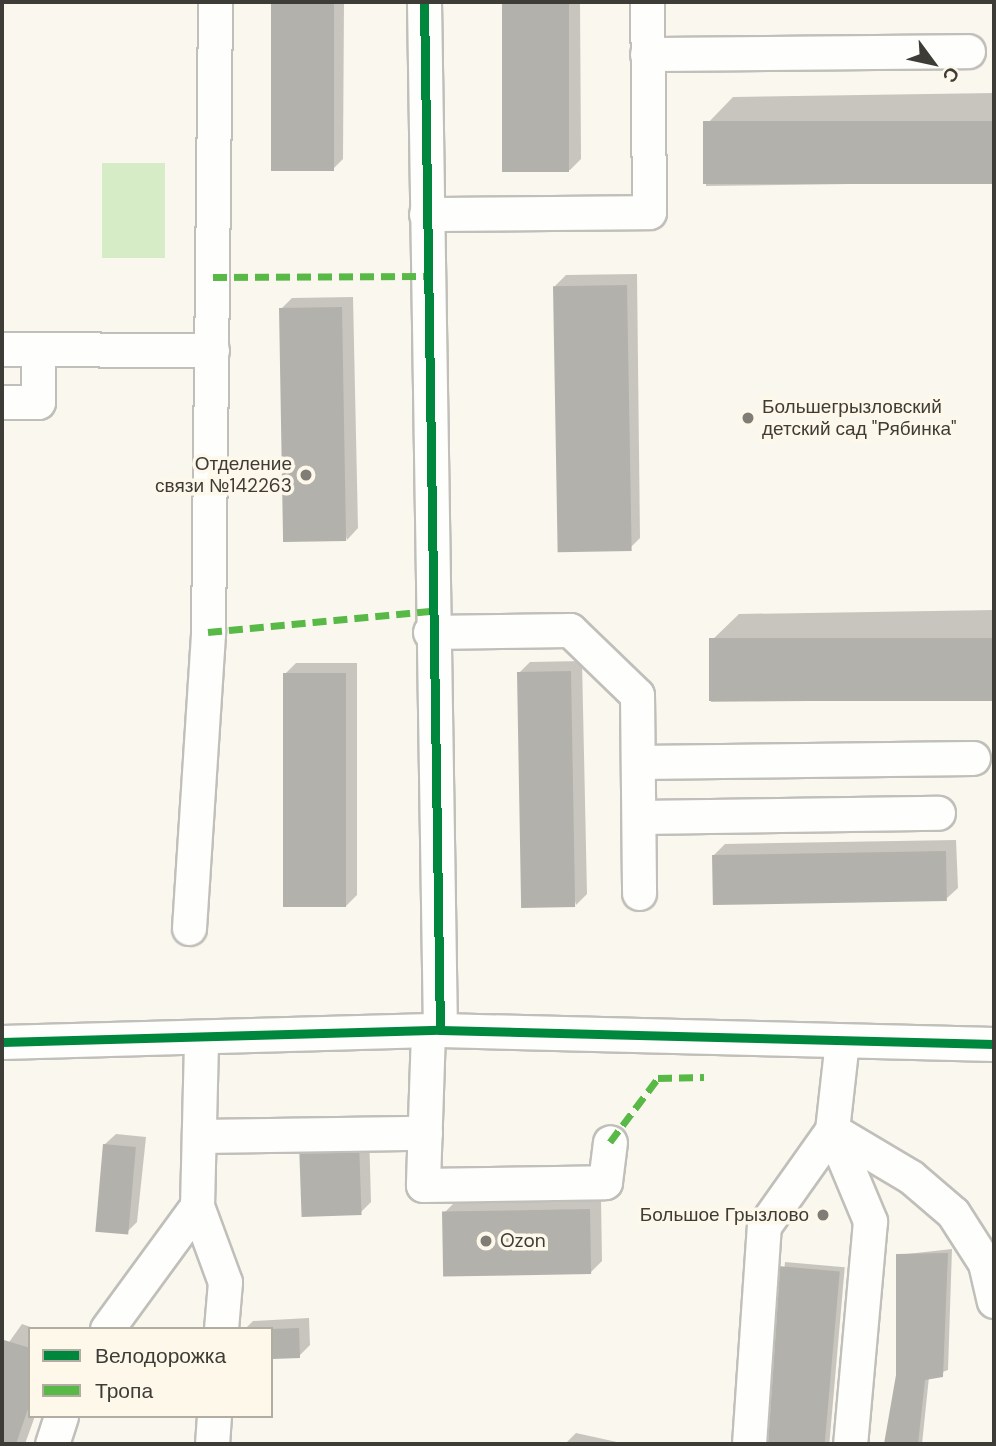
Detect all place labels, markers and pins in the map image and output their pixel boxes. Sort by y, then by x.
place label: Большегрызловский детский сад "Рябинка" [762,396,956,440]
marker: Большегрызловский детский сад "Рябинка" [740,410,756,426]
place label: Отделение связи №142263 [155,453,292,497]
marker: Отделение связи №142263 [298,467,314,483]
place label: Большое Грызлово [640,1204,809,1226]
marker: Большое Грызлово [815,1207,831,1223]
place label: Ozon [500,1230,546,1252]
marker: Ozon [478,1233,494,1249]

